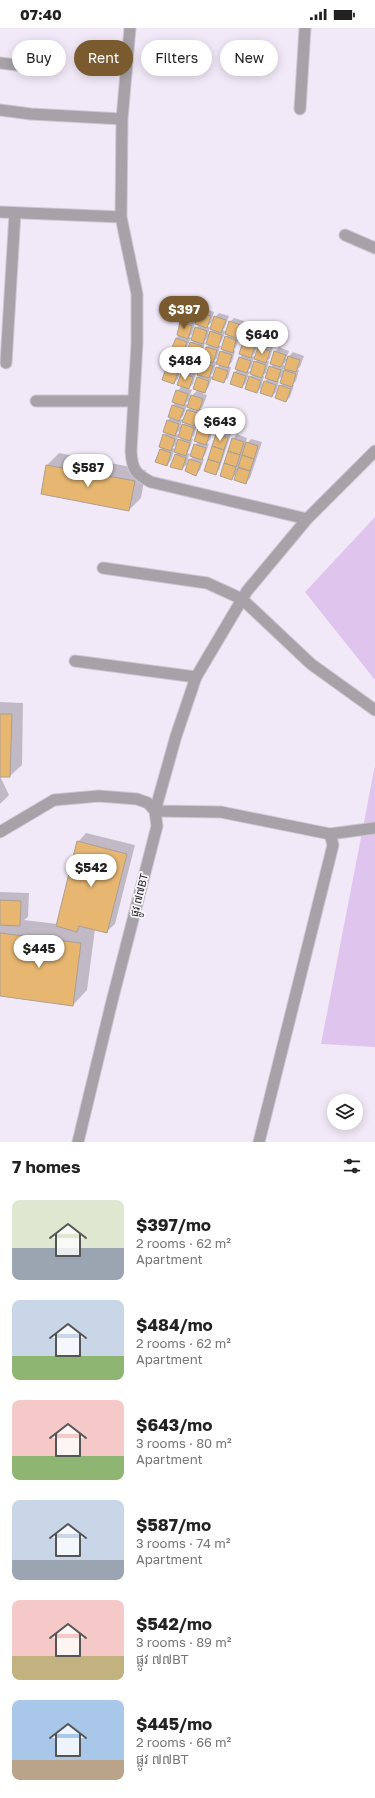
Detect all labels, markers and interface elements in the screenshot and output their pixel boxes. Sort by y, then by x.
text: 07:40 [20,5,62,23]
chip: Buy [12,40,66,76]
chip: Rent [74,40,133,76]
chip: Filters [141,40,212,76]
chip: New [220,40,278,76]
pin: $397 [160,296,208,330]
text: $397 [168,301,200,317]
pin: $640 [238,321,286,355]
text: $640 [245,326,279,342]
pin: $484 [161,347,209,381]
text: $484 [168,352,202,368]
pin: $643 [196,408,244,442]
text: $643 [203,413,237,429]
pin: $587 [64,454,112,488]
text: $587 [72,459,104,475]
pin: $542 [67,854,115,888]
text: $542 [75,859,107,875]
street label: ផ្លូវ ៧៧BT [127,872,154,919]
pin: $445 [15,935,63,969]
text: $445 [23,940,55,956]
map controls [327,1094,363,1130]
button: layers [327,1094,363,1130]
icon: filters [341,1155,363,1177]
text: 7 homes [12,1156,80,1177]
text: $397/mo [136,1214,211,1235]
icon: home [44,1216,92,1264]
text: 2 rooms · 62 m² [136,1235,231,1251]
text: Apartment [136,1251,203,1267]
text: $484/mo [136,1314,213,1335]
icon: home [44,1316,92,1364]
text: 2 rooms · 62 m² [136,1335,231,1351]
text: Apartment [136,1351,203,1367]
text: $643/mo [136,1414,212,1435]
icon: home [44,1416,92,1464]
text: 3 rooms · 80 m² [136,1435,232,1451]
text: Apartment [136,1451,203,1467]
text: $587/mo [136,1514,211,1535]
icon: home [44,1516,92,1564]
text: 3 rooms · 74 m² [136,1535,230,1551]
text: Apartment [136,1551,203,1567]
text: $542/mo [136,1613,212,1634]
icon: home [44,1616,92,1664]
text: 3 rooms · 89 m² [136,1634,231,1650]
text: ផ្លូវ ៧៧BT [136,1651,189,1667]
text: $445/mo [136,1713,212,1734]
icon: home [44,1716,92,1764]
text: 2 rooms · 66 m² [136,1734,231,1750]
text: ផ្លូវ ៧៧BT [136,1751,189,1767]

